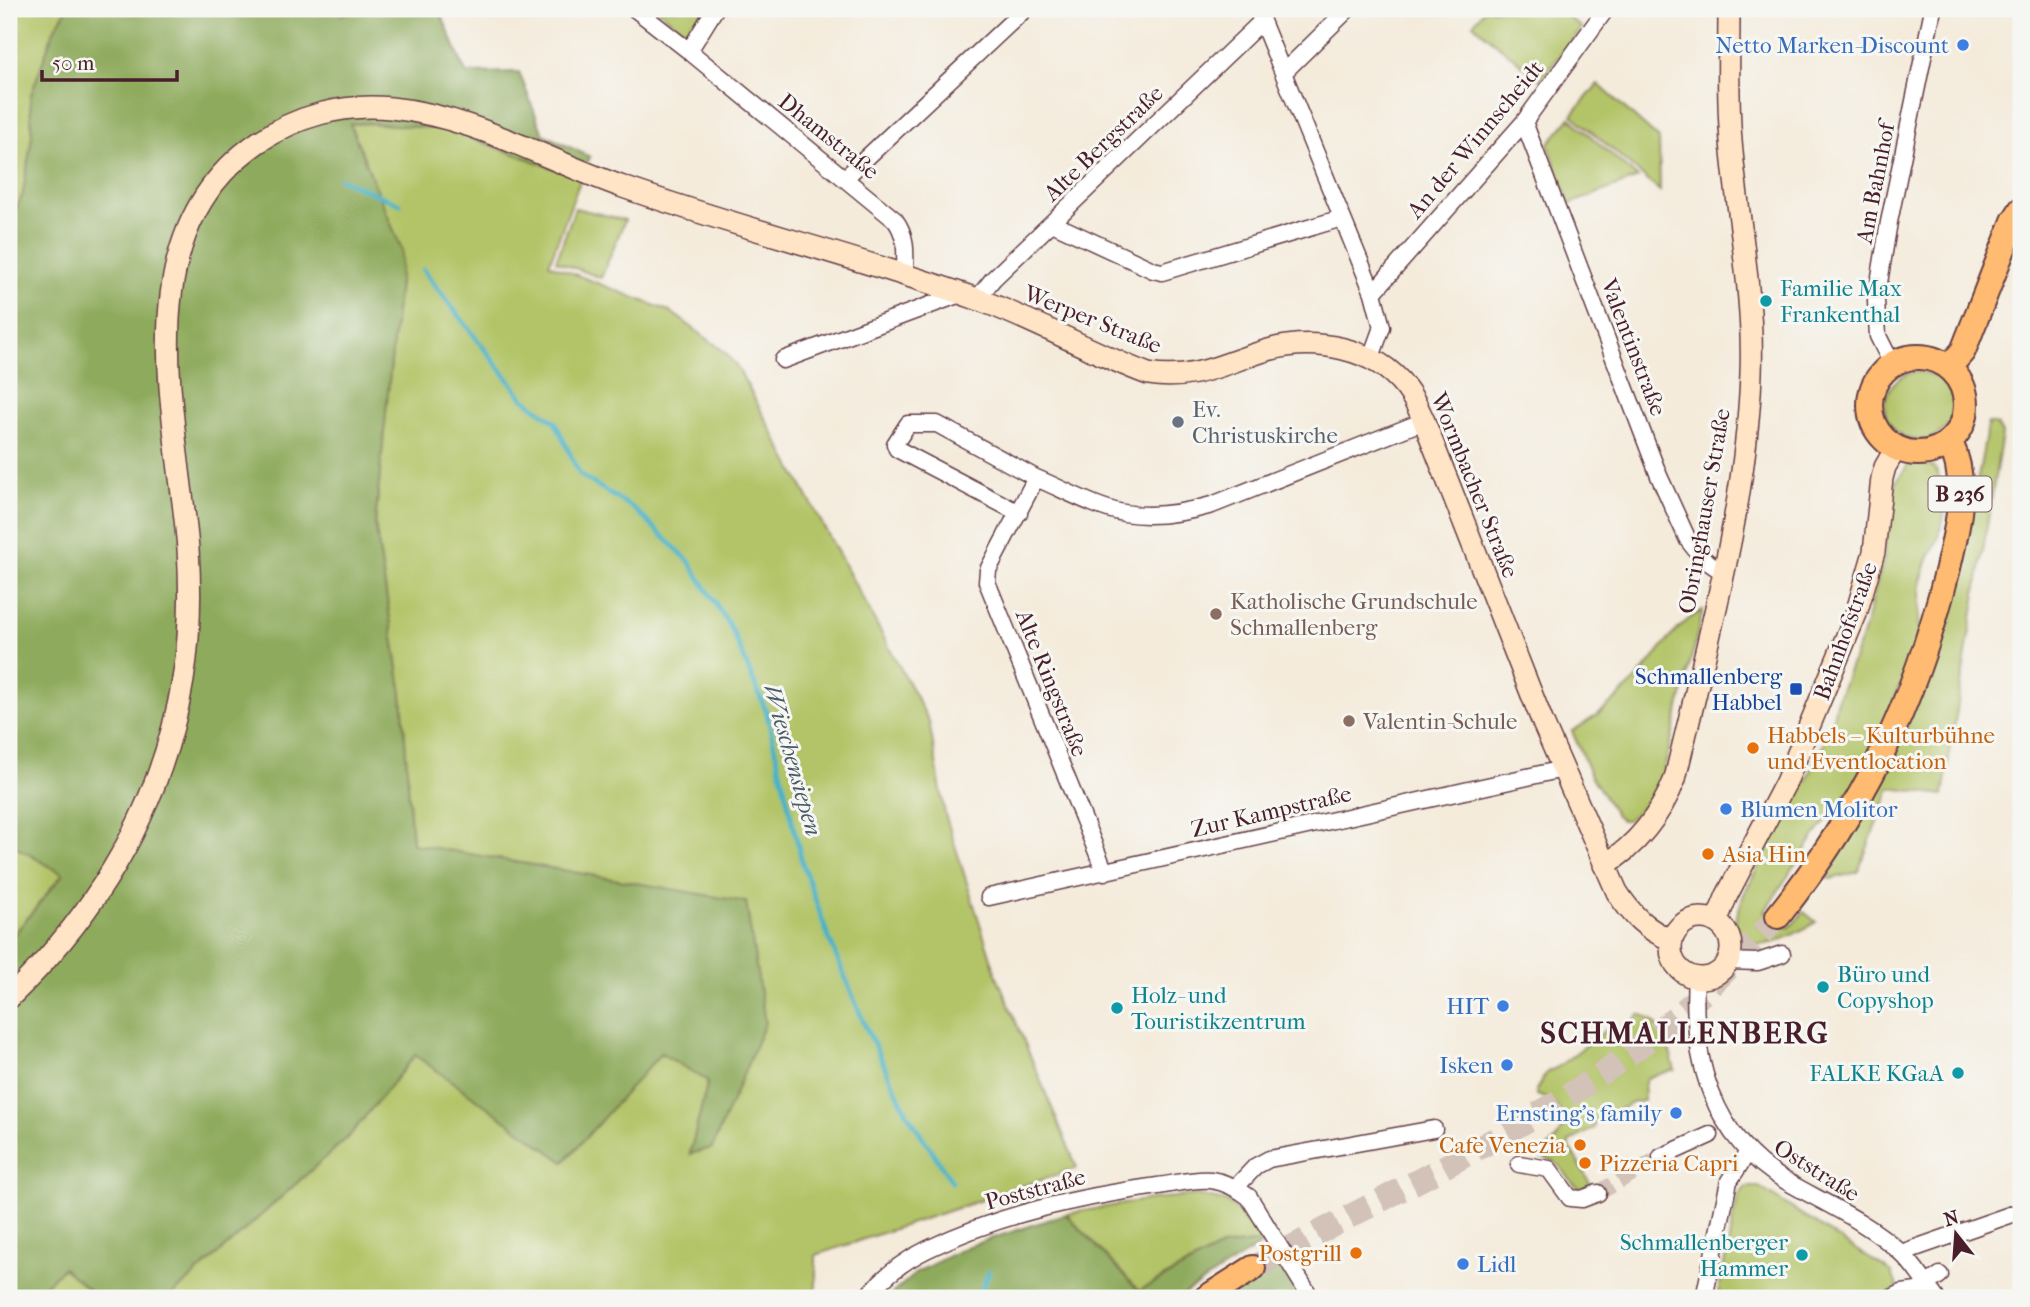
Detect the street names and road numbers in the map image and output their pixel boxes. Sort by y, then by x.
street label: An der Winnscheidt [1401,55,1549,225]
street label: Alte Bergstraße [1037,80,1169,208]
street label: Dhamstraße [773,88,884,185]
street label: Am Bahnhof [1850,116,1901,247]
street label: Valentinstraße [1595,274,1672,419]
street label: Werper Straße [1019,279,1166,359]
street label: Wormbacher Straße [1425,388,1524,582]
street label: Obringhauser Straße [1673,406,1736,616]
road number: B 236 [1928,476,1992,512]
street label: Bahnhofstraße [1808,558,1883,704]
street label: Alte Ringstraße [1009,605,1093,760]
street label: Zur Kampstraße [1188,780,1354,843]
street label: Oststraße [1769,1134,1865,1207]
street label: Poststraße [982,1163,1088,1216]

